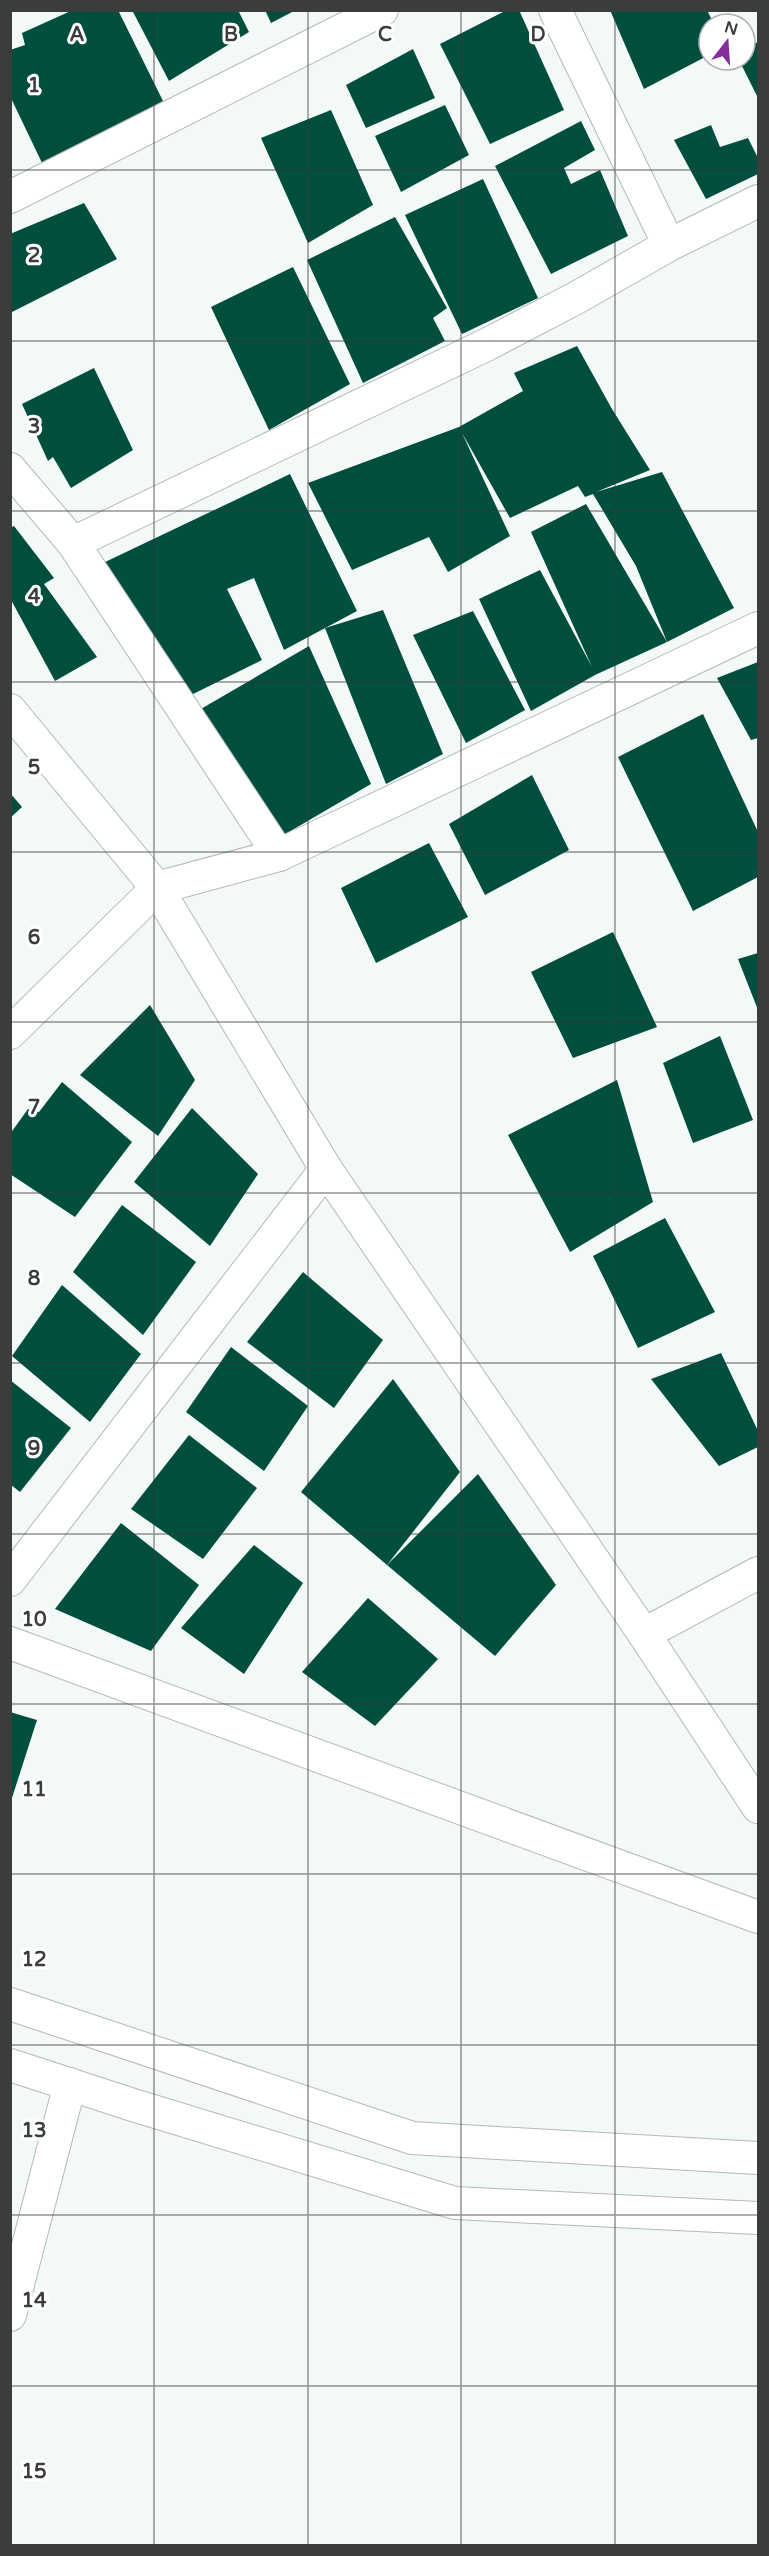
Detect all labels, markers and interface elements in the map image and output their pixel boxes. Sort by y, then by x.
north arrow [697,12,757,72]
text: N [722,17,740,40]
text: A [70,23,85,47]
text: B [224,23,238,47]
text: C [378,23,392,47]
text: D [530,23,546,47]
text: 1 [28,74,40,98]
text: 2 [28,244,40,268]
text: 3 [28,415,40,439]
text: 4 [28,585,41,609]
text: 5 [28,756,40,780]
text: 6 [28,926,40,950]
text: 7 [28,1096,40,1120]
text: 8 [28,1267,40,1291]
text: 9 [28,1437,40,1461]
text: 10 [21,1608,47,1632]
text: 11 [21,1778,47,1802]
text: 12 [21,1948,47,1972]
text: 13 [21,2119,47,2143]
text: 14 [21,2289,47,2313]
text: 15 [21,2460,47,2484]

